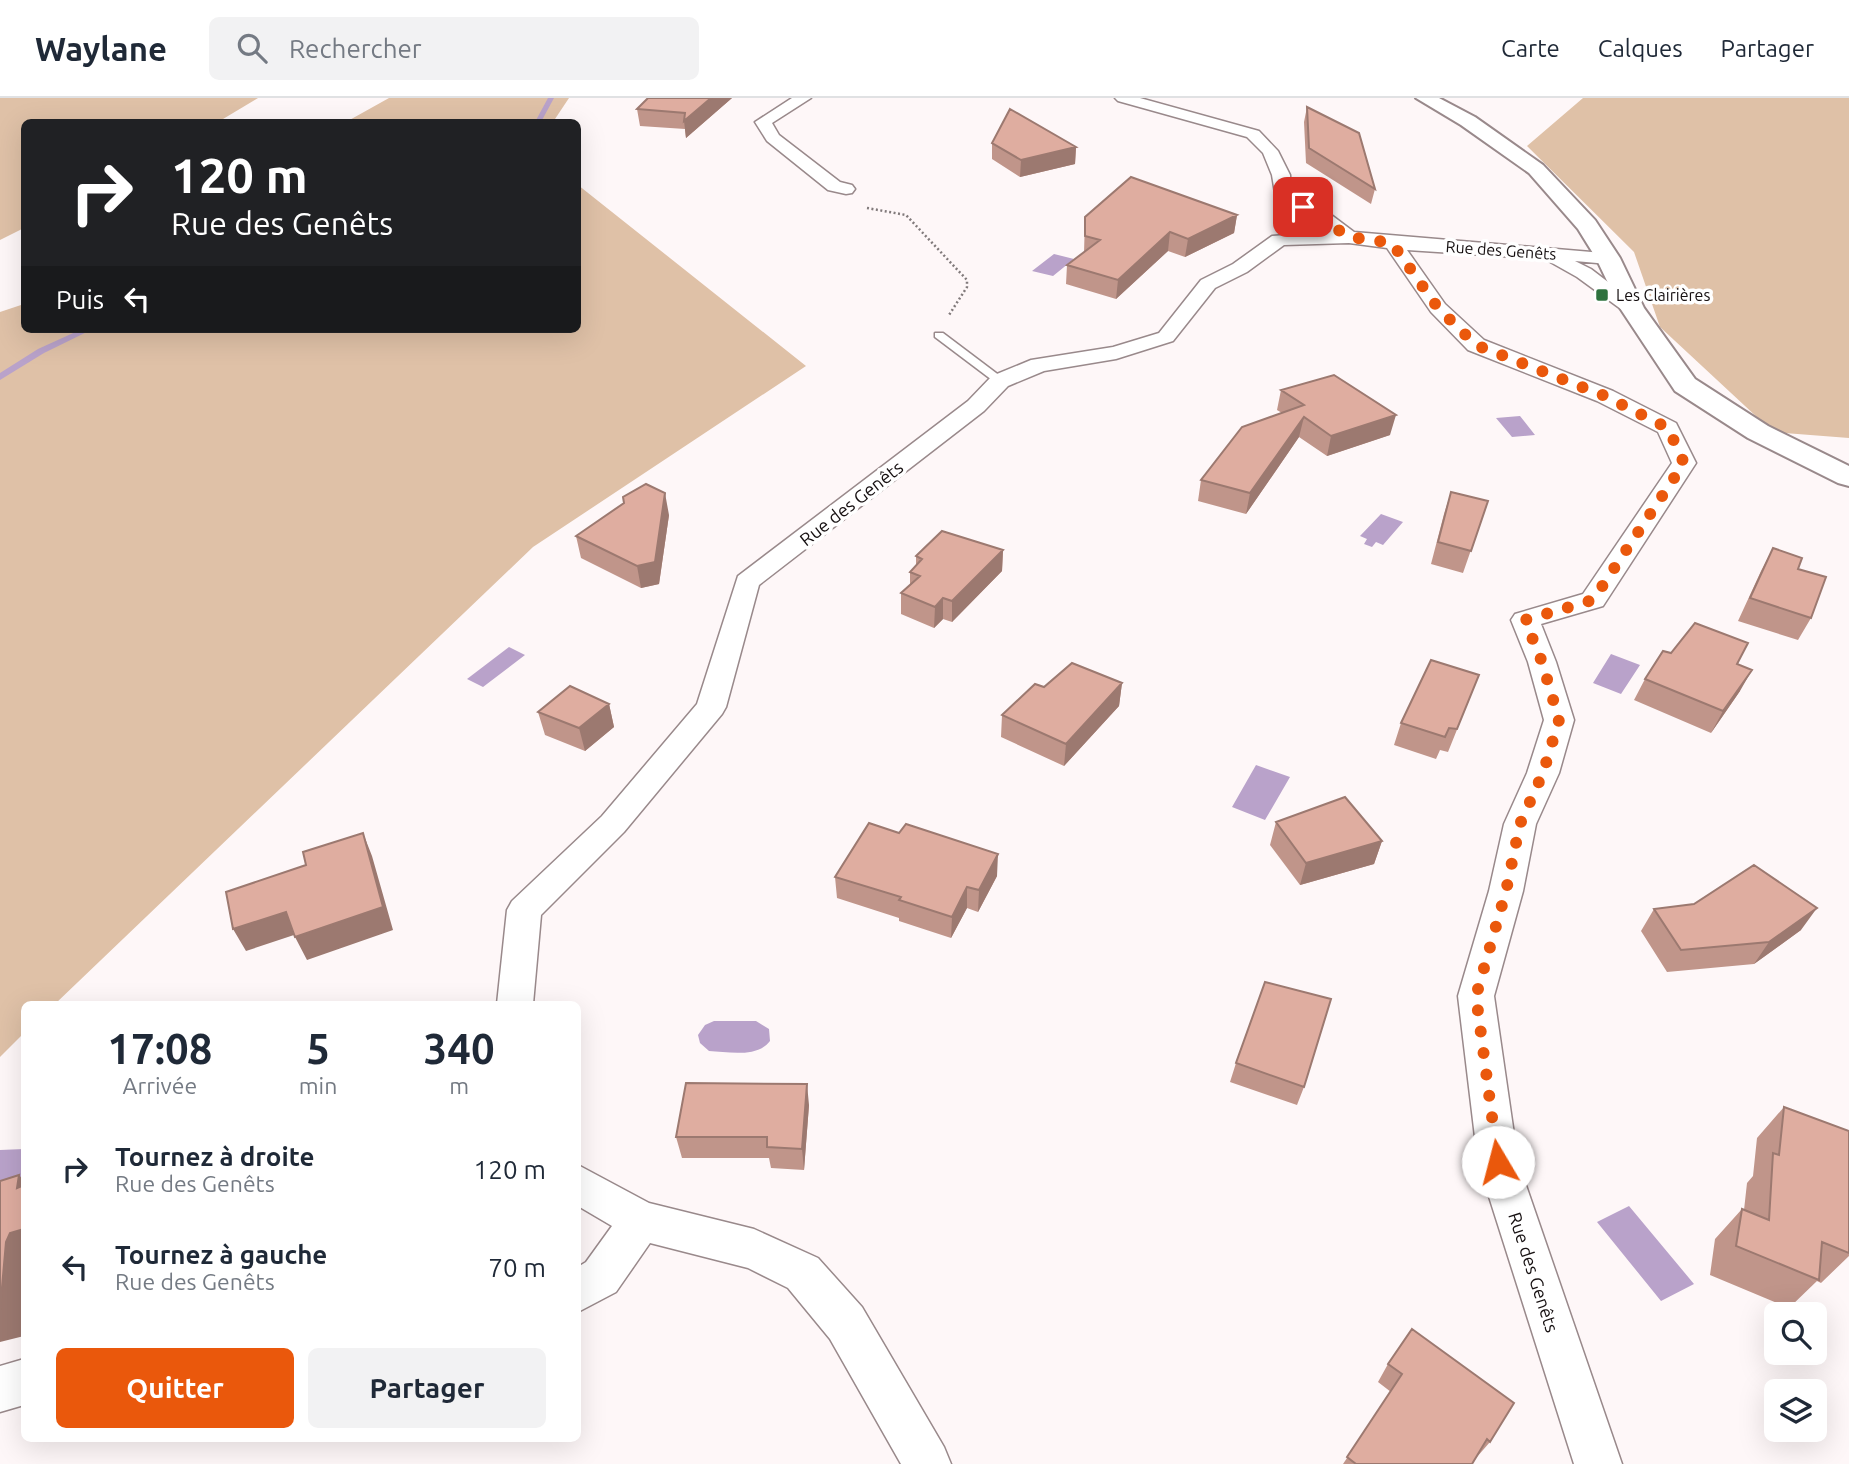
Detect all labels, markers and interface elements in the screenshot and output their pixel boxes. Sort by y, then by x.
search box [209,17,699,80]
icon: search [233,29,271,67]
text: Waylane [35,30,167,67]
text: Rechercher [289,34,422,63]
text: Carte [1501,35,1560,62]
text: Calques [1598,35,1683,62]
text: Partager [1721,35,1814,62]
icon: right [56,147,147,238]
text: 120 m [171,147,308,202]
pin [1273,177,1333,237]
icon: arrive [1284,188,1322,226]
text: Rue des Genêts [171,205,393,241]
street label: Rue des Genêts [1445,237,1557,263]
icon: left [118,280,156,318]
text: Puis [56,285,104,314]
place label: Les Clairières [1616,286,1710,304]
marker: Les Clairières [1594,287,1610,303]
street label: Rue des Genêts [796,457,907,549]
text: 17:08 [107,1025,212,1072]
text: 5 [306,1025,330,1072]
text: 340 [424,1025,495,1072]
text: Arrivée [123,1073,197,1098]
text: min [299,1073,337,1098]
text: m [449,1073,469,1098]
position arrow [1461,1125,1535,1199]
text: Tournez à droite [115,1142,314,1171]
icon: right [56,1150,94,1188]
text: 120 m [474,1155,546,1184]
text: Rue des Genêts [115,1171,275,1196]
street label: Rue des Genêts [1505,1210,1563,1335]
text: Tournez à gauche [115,1240,327,1269]
icon: left [56,1248,94,1286]
text: 70 m [488,1253,546,1282]
text: Rue des Genêts [115,1269,275,1294]
map controls [1764,1302,1827,1442]
button: search [1764,1302,1827,1365]
button: Quitter [56,1348,294,1428]
button: Partager [308,1348,546,1428]
button: layers [1764,1379,1827,1442]

